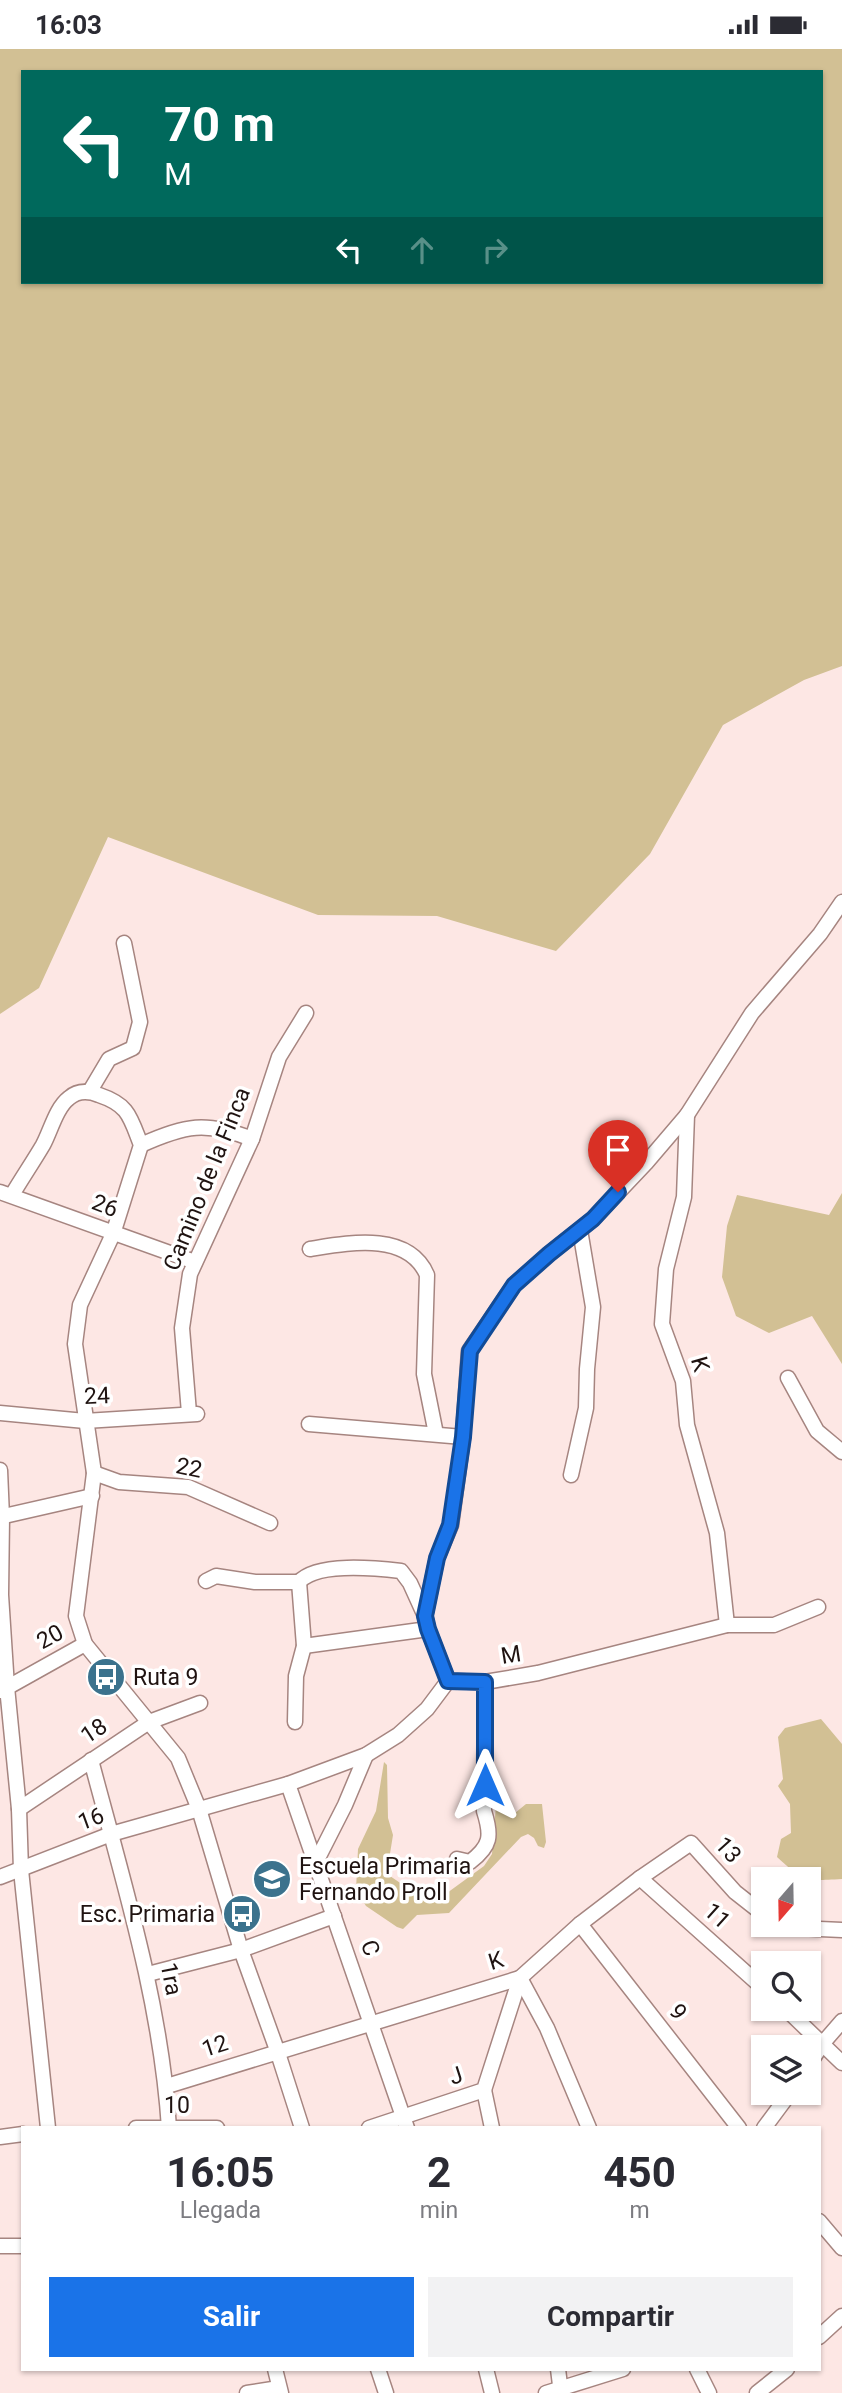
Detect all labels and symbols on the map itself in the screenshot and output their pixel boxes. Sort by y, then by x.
street label: Camino de la Finca [158,1084,256,1274]
pin [588,1120,648,1192]
street label: 26 [88,1189,122,1223]
street label: K [685,1353,715,1375]
street label: 24 [84,1382,110,1410]
street label: 22 [174,1452,205,1484]
street label: 20 [32,1619,68,1655]
street label: M [499,1640,523,1670]
bus stop icon: Ruta 9 [85,1656,127,1698]
place label: Ruta 9 [133,1664,199,1691]
street label: 18 [76,1713,112,1749]
position arrow [448,1748,522,1822]
street label: 16 [74,1802,108,1836]
street label: 13 [709,1831,747,1869]
place label: Escuela Primaria Fernando Proll [299,1853,471,1906]
school or university icon: Escuela Primaria Fernando Proll [251,1858,293,1900]
north arrow [751,1867,821,1937]
bus stop icon: Esc. Primaria [221,1893,263,1935]
street label: 11 [698,1897,736,1935]
place label: Esc. Primaria [80,1901,215,1928]
street label: C [355,1936,385,1960]
street label: K [485,1946,507,1976]
street label: 1ra [155,1960,187,1998]
street label: 9 [663,1999,693,2025]
street label: 12 [199,2029,232,2063]
street label: J [446,2061,466,2091]
street label: 10 [164,2092,190,2119]

